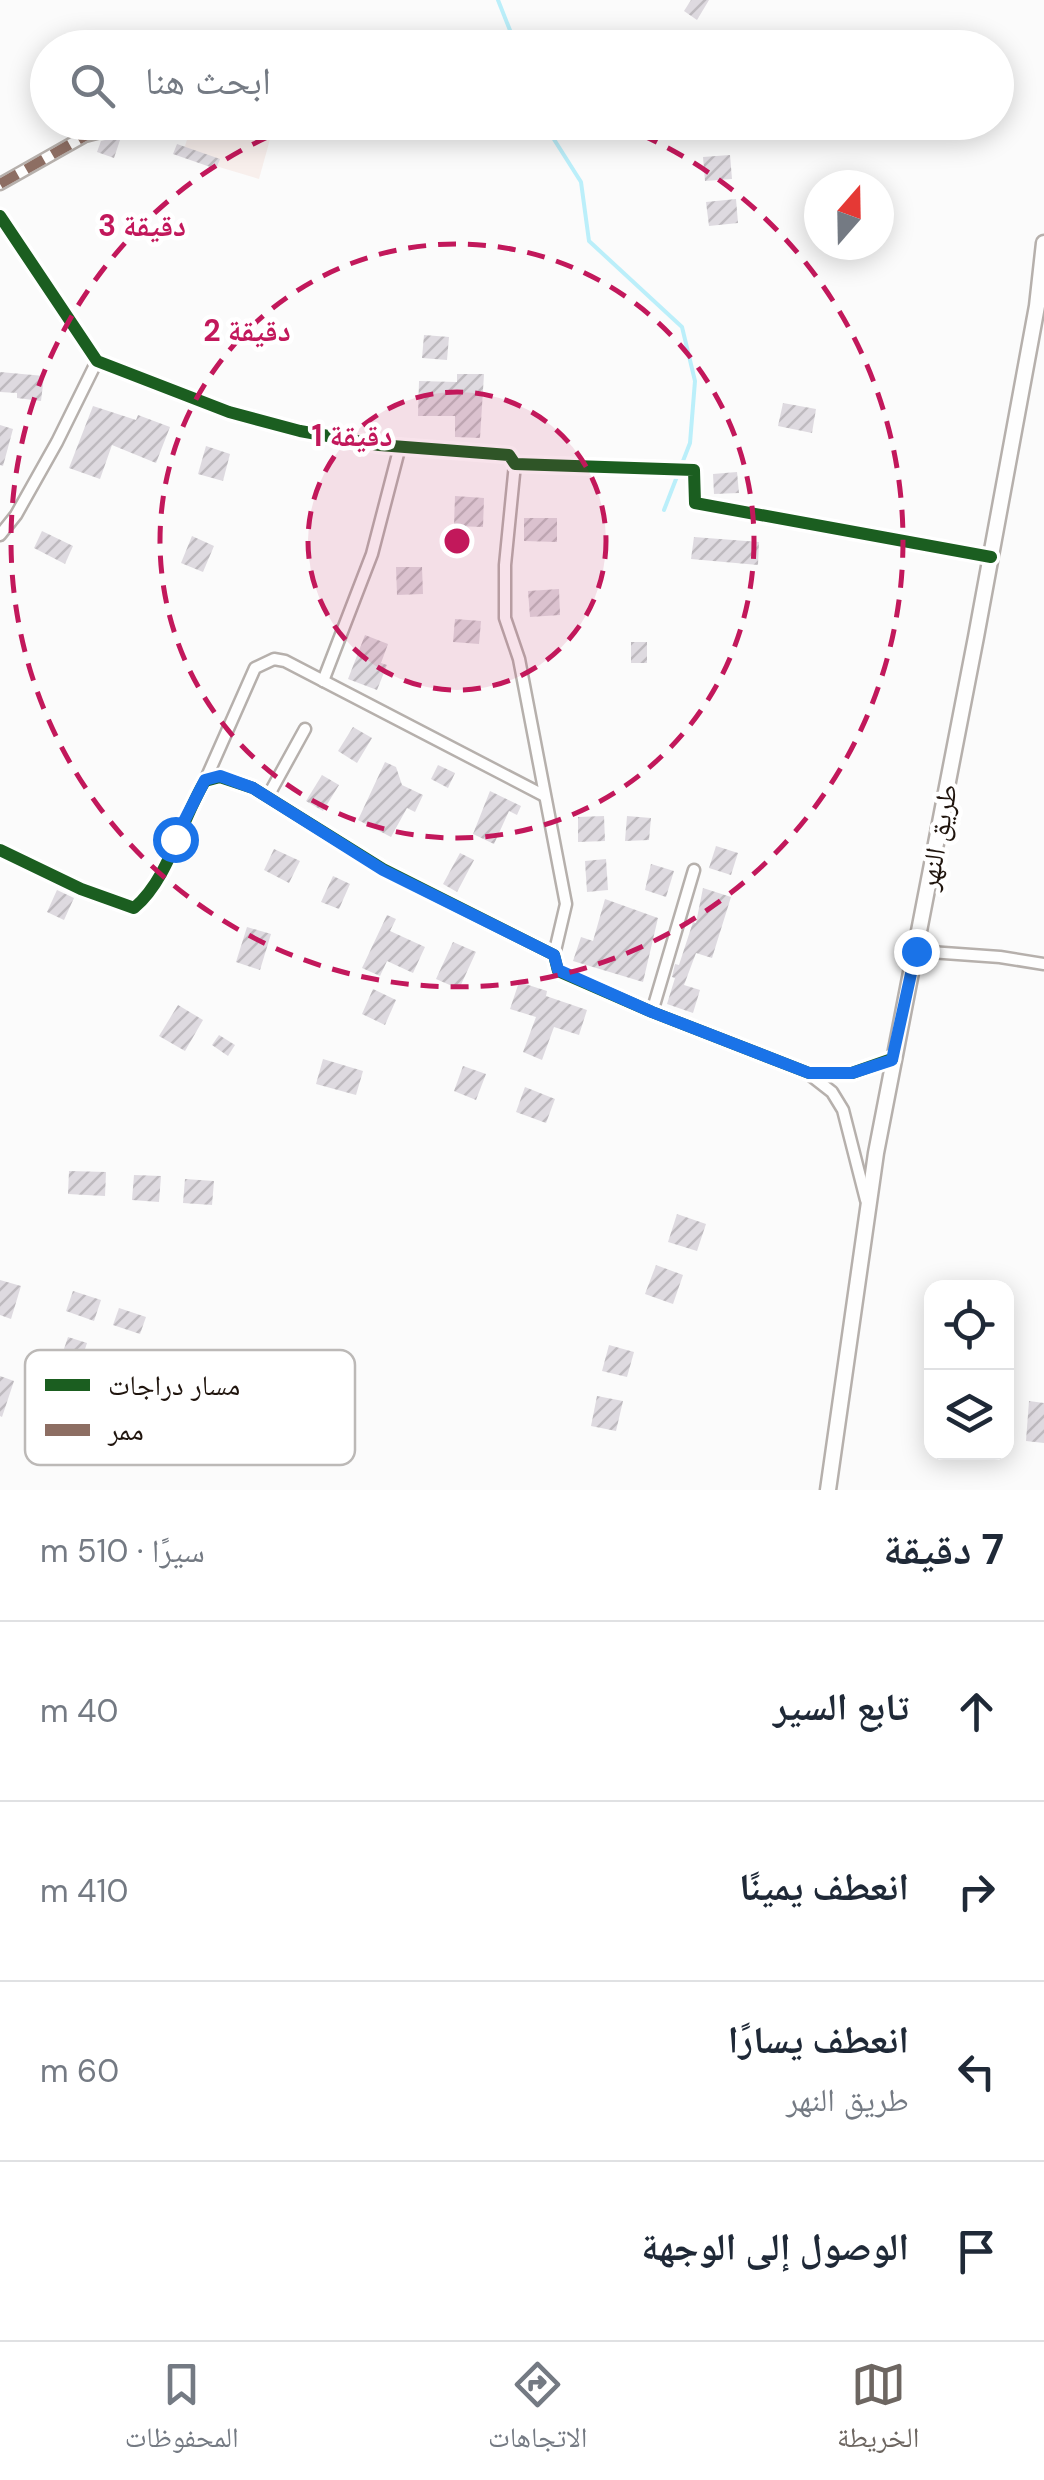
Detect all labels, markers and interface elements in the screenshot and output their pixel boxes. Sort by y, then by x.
search box [30,30,1014,140]
text: ابحث هنا [145,56,271,106]
icon: search [65,58,120,113]
north arrow [804,170,894,260]
text: 3 دقيقة [98,206,186,245]
text: 2 دقيقة [203,311,291,350]
text: 1 دقيقة [312,416,392,455]
centre of rings [439,523,475,559]
street label: طريق النهر [909,781,966,894]
route start [153,817,199,863]
route end [894,929,940,975]
map controls [924,1280,1014,1460]
button: locate [924,1280,1014,1370]
legend [25,1350,355,1465]
text: مسار دراجات [108,1367,240,1404]
button: layers [924,1370,1014,1460]
text: ممر [107,1412,144,1449]
text: 7 دقيقة [883,1522,1004,1577]
text: سيرًا · 510 m [40,1530,205,1572]
text: تابع السير [773,1682,909,1732]
icon: ahead [949,1684,1004,1739]
text: 40 m [40,1690,118,1732]
text: انعطف يمينًا [739,1862,909,1912]
icon: right [949,1864,1004,1919]
text: 410 m [40,1870,128,1912]
text: انعطف يسارًا [728,2015,909,2065]
icon: left [949,2044,1004,2099]
text: 60 m [40,2050,119,2092]
text: طريق النهر [786,2079,909,2121]
text: الوصول إلى الوجهة [641,2222,909,2272]
icon: arrive [949,2224,1004,2279]
tab: المحفوظات [125,2357,239,2465]
tab: الاتجاهات [488,2357,587,2465]
tab: الخريطة [837,2357,919,2465]

